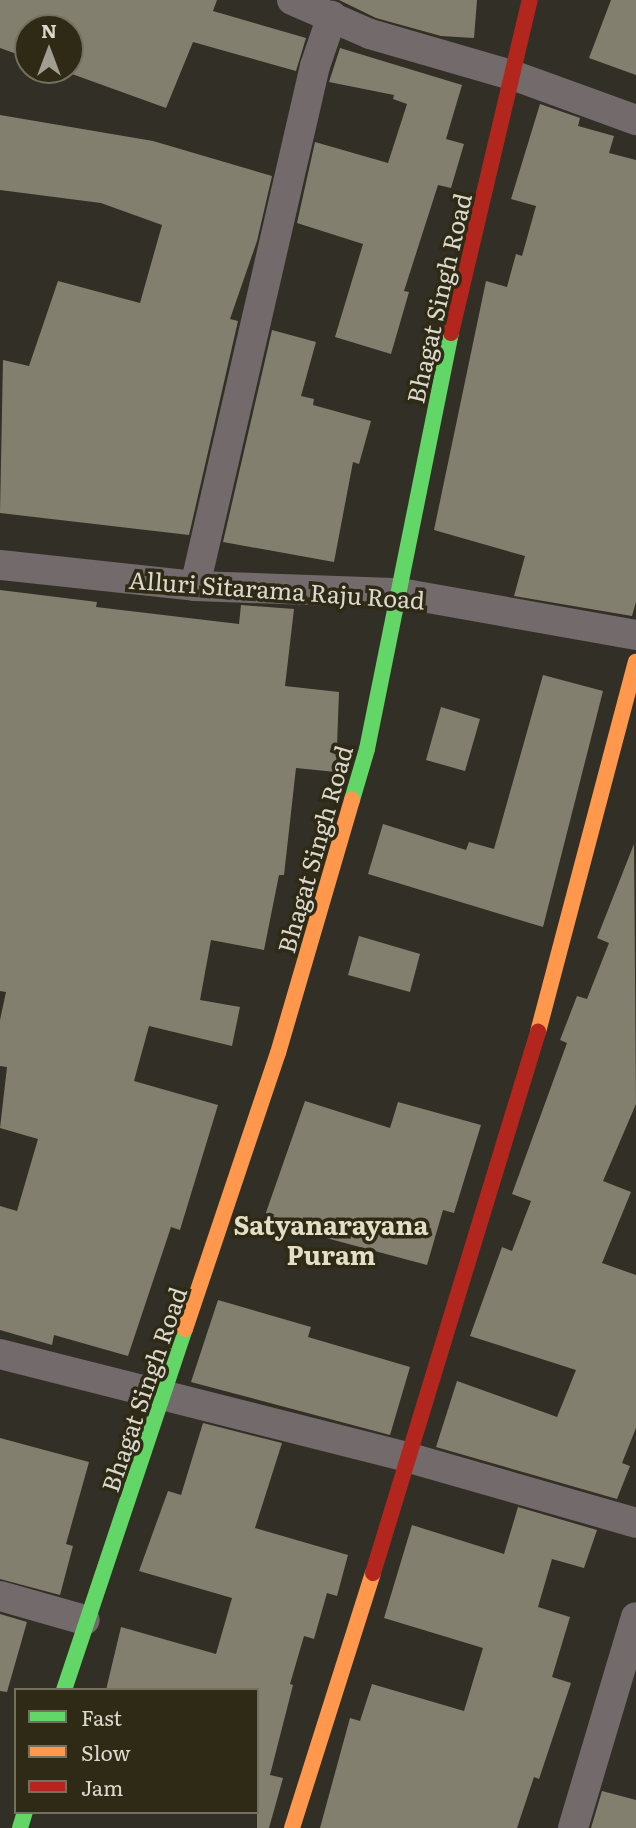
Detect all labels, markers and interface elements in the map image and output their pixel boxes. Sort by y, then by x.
north arrow [14,14,84,84]
text: N [41,16,57,44]
street label: Bhagat Singh Road [400,190,476,406]
street label: Alluri Sitarama Raju Road [128,564,426,614]
street label: Bhagat Singh Road [271,742,357,956]
district label: Satyanarayana Puram [233,1208,429,1270]
street label: Bhagat Singh Road [94,1283,192,1495]
legend [14,1688,259,1814]
text: Fast [81,1701,122,1732]
text: Slow [81,1736,131,1767]
text: Jam [81,1771,123,1802]

